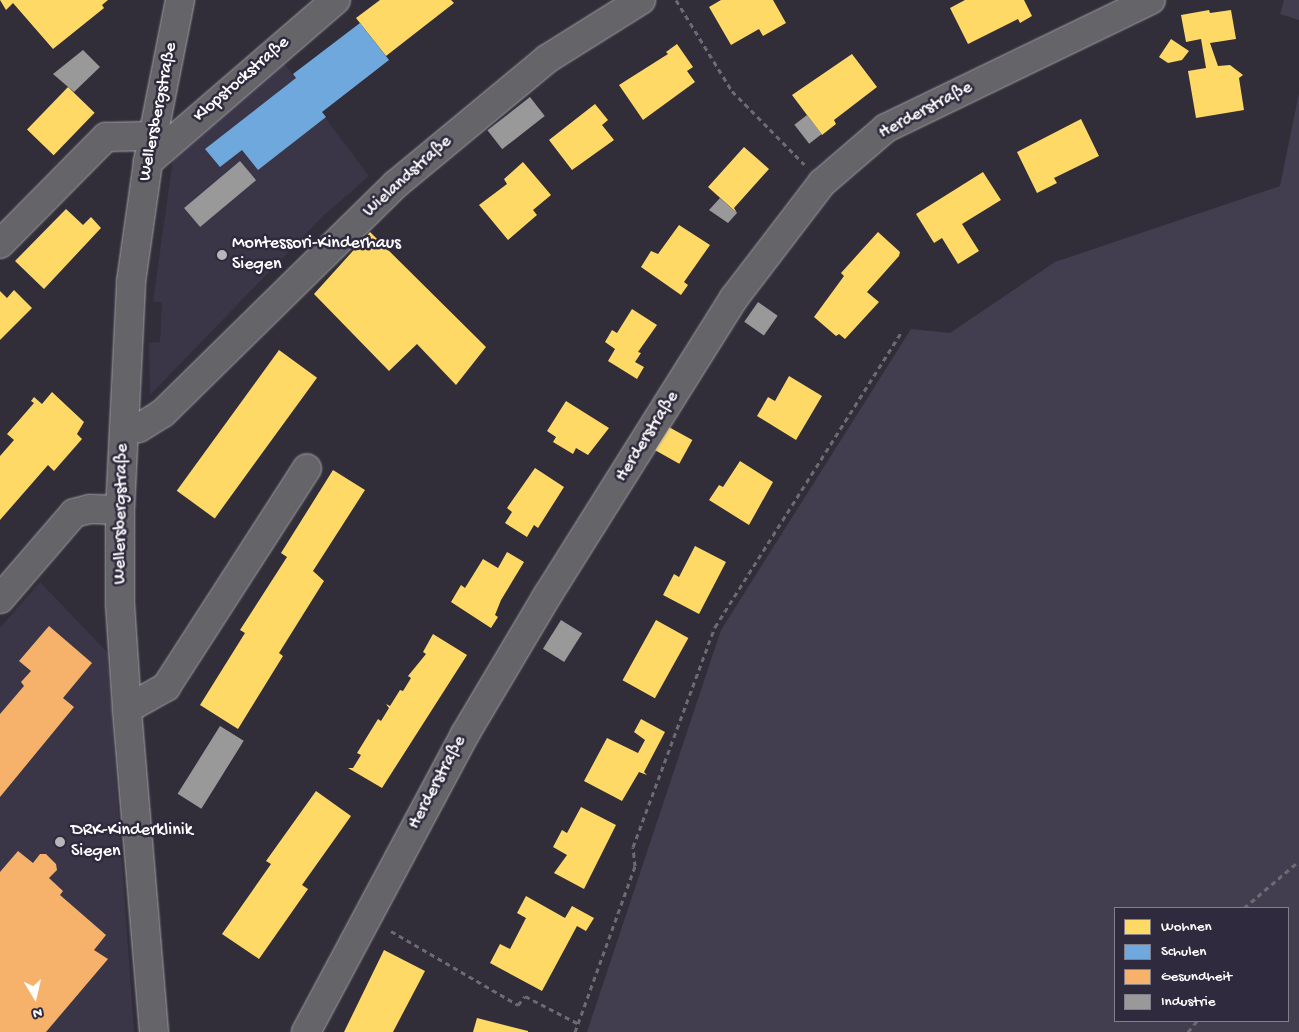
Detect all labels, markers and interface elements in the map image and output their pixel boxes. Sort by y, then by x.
street label: Klopstockstraße [190,32,294,128]
street label: Wellersbergstraße [135,41,183,183]
street label: Herderstraße [876,77,976,145]
street label: Wielandstraße [359,131,457,223]
place label: Montessori-Kinderhaus Siegen [232,234,401,276]
marker: Montessori-Kinderhaus Siegen [216,249,228,261]
street label: Herderstraße [612,388,684,486]
street label: Wellersbergstraße [110,443,134,585]
street label: Herderstraße [404,733,472,833]
place label: DRK-Kinderklinik Siegen [71,821,193,864]
marker: DRK-Kinderklinik Siegen [53,835,67,849]
legend [1114,907,1289,1022]
text: Wohnen [1161,918,1212,936]
text: Schulen [1161,943,1206,961]
text: Gesundheit [1161,968,1232,986]
north arrow [10,972,60,1022]
text: Industrie [1161,993,1216,1011]
text: N [32,1003,43,1021]

